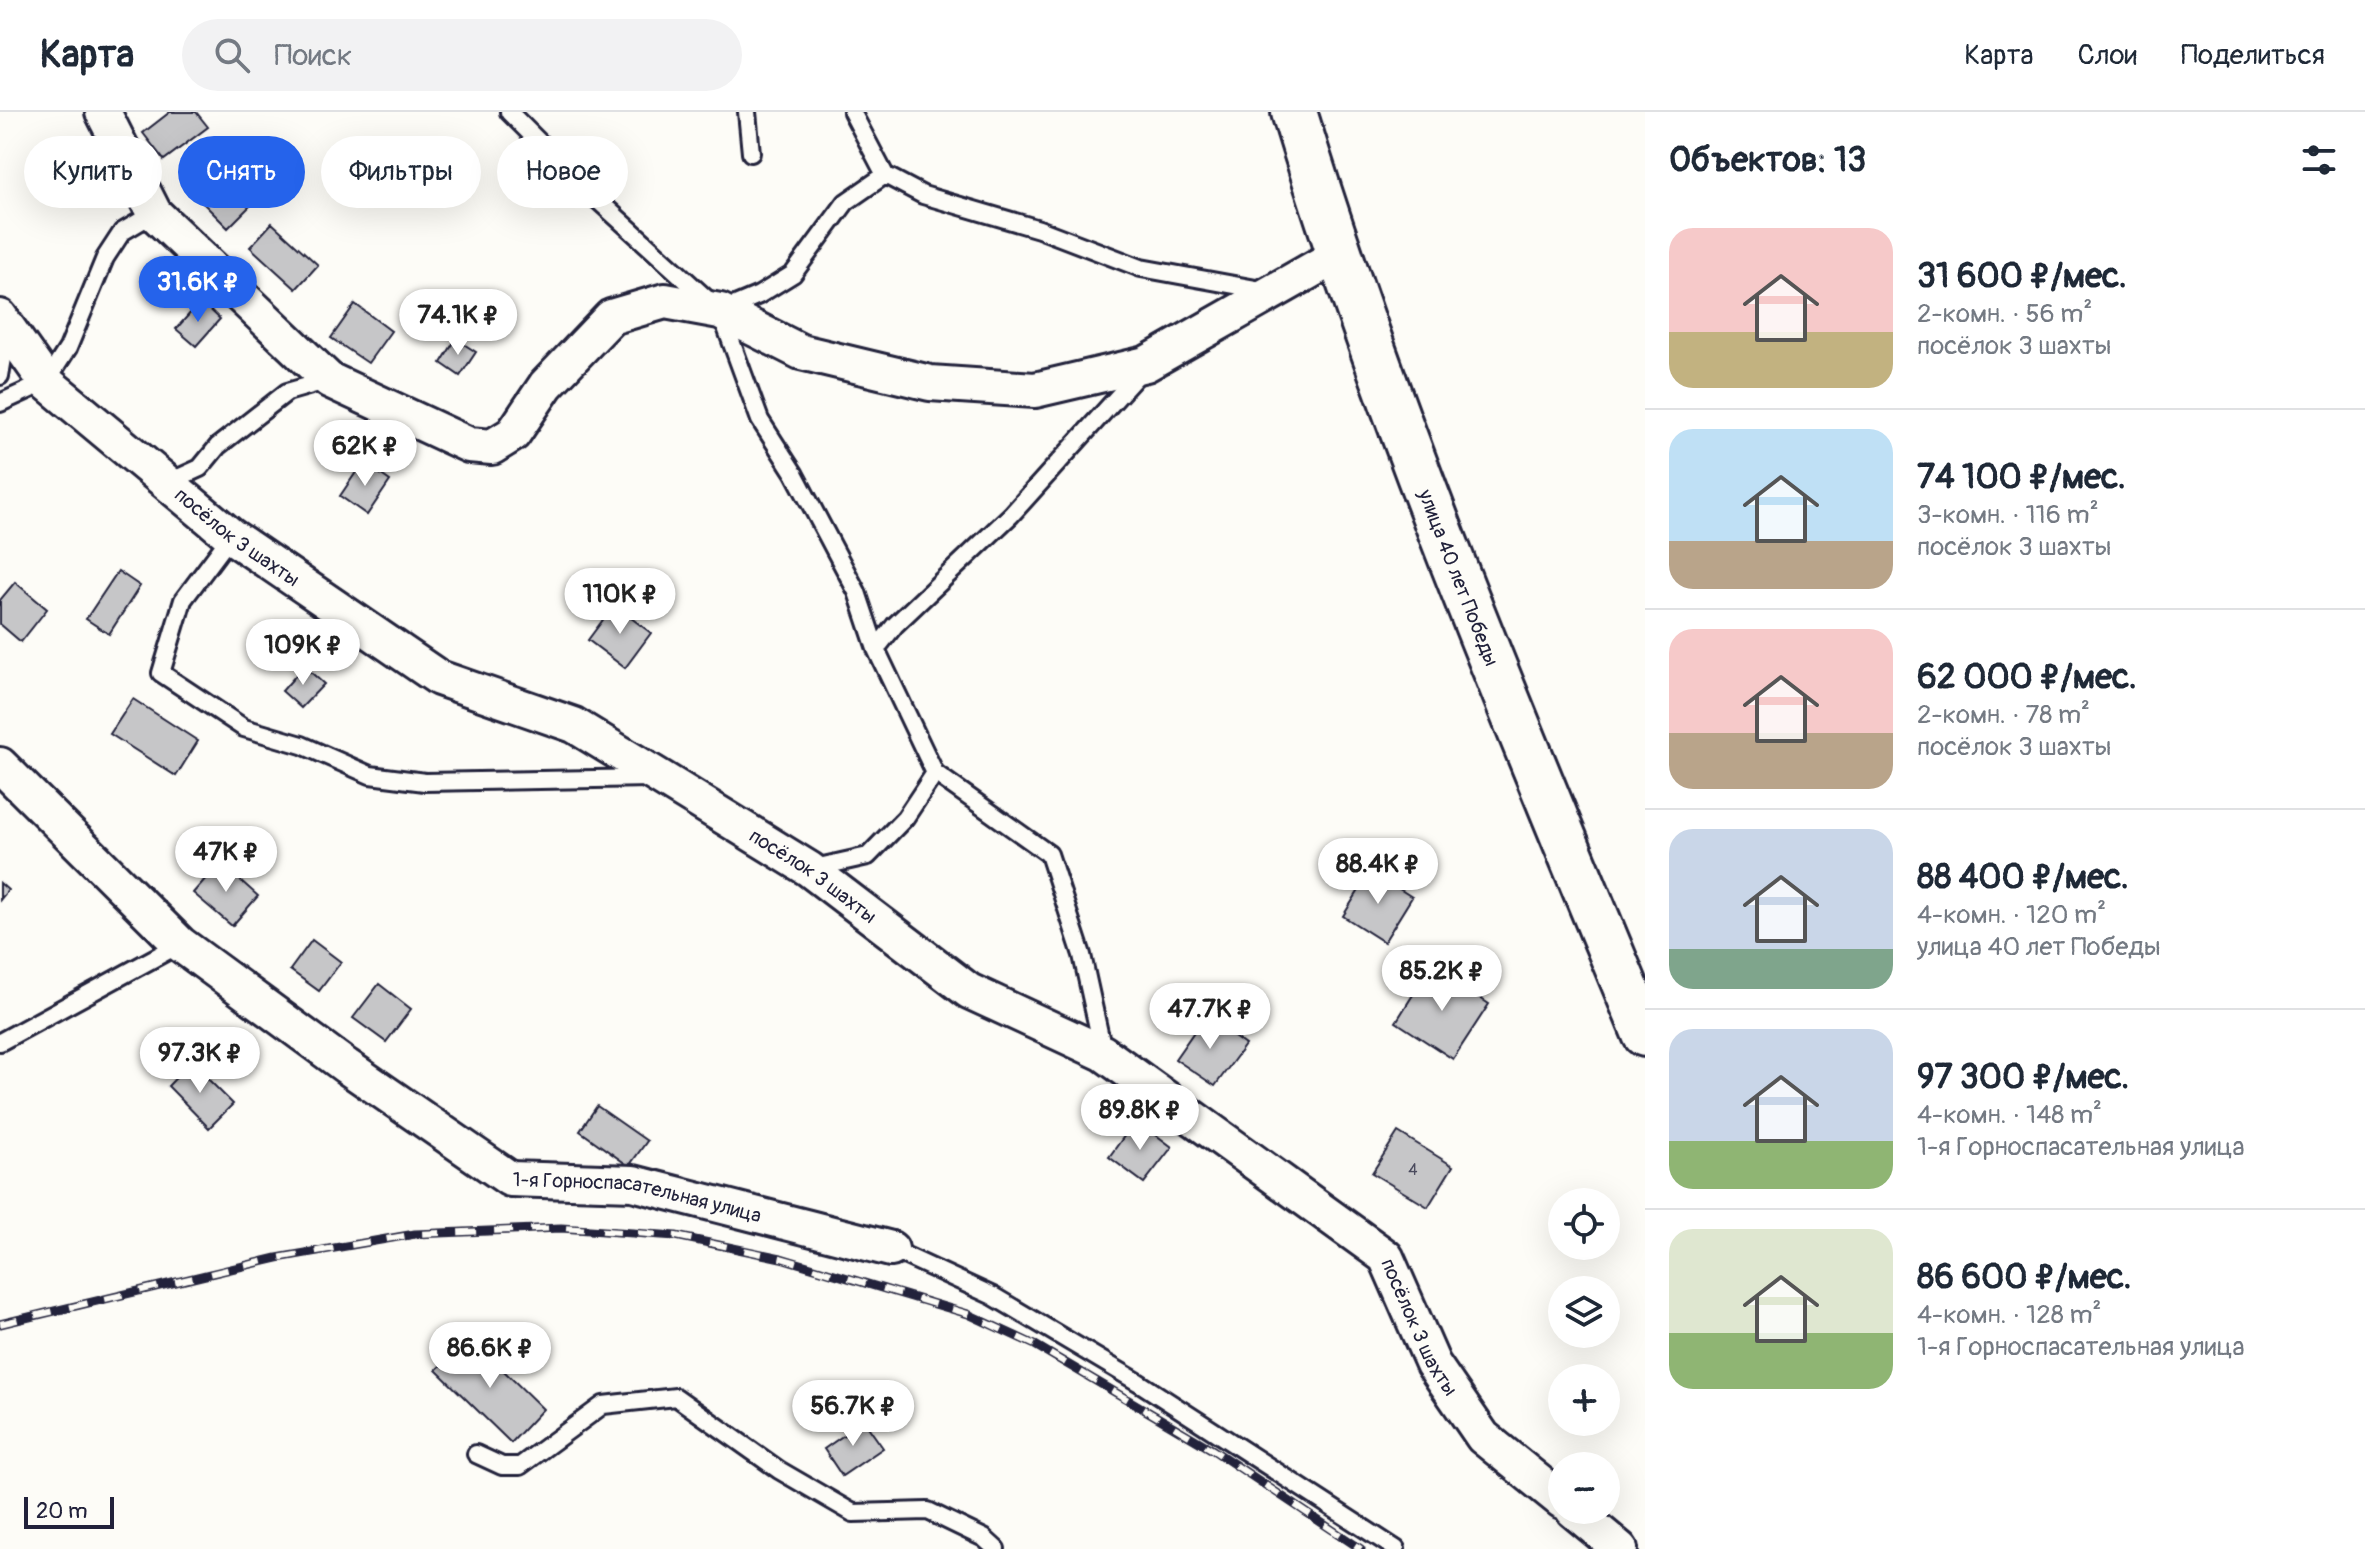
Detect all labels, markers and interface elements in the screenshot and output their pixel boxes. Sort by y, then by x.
search box [182,19,742,91]
text: Карта [40,31,134,79]
icon: search [210,33,254,77]
text: Поиск [274,37,352,74]
text: Карта [1964,38,2034,73]
text: Слои [2078,38,2137,73]
text: Поделиться [2181,38,2325,73]
chip: Купить [24,136,162,208]
chip: Снять [178,136,305,208]
chip: Фильтры [321,136,481,208]
chip: Новое [497,136,628,208]
icon: filters [2297,138,2341,182]
text: Объектов: 13 [1669,139,1866,182]
text: 31 600 ₽/мес. [1917,255,2127,298]
pin: 31.6K ₽ [124,256,272,324]
icon: home [1733,260,1829,356]
text: 31.6K ₽ [157,266,239,298]
pin: 74.1K ₽ [384,289,532,357]
text: 2-комн. · 56 m² [1917,298,2092,330]
text: 74.1K ₽ [417,299,499,331]
text: посёлок 3 шахты [1917,330,2112,362]
pin: 62K ₽ [309,420,421,488]
text: 62K ₽ [332,430,398,462]
text: 74 100 ₽/мес. [1917,456,2126,499]
icon: home [1733,461,1829,557]
street label: посёлок 3 шахты [170,482,305,592]
street label: улица 40 лет Победы [1413,485,1505,670]
text: 3-комн. · 116 m² [1917,499,2099,531]
text: посёлок 3 шахты [1917,531,2112,563]
pin: 110K ₽ [555,568,685,636]
text: 110K ₽ [582,578,658,610]
pin: 109K ₽ [238,619,368,687]
text: 109K ₽ [264,629,342,661]
text: 62 000 ₽/мес. [1917,656,2137,699]
icon: home [1733,661,1829,757]
text: 2-комн. · 78 m² [1917,699,2090,731]
text: посёлок 3 шахты [1917,731,2112,763]
street label: посёлок 3 шахты [745,823,882,929]
pin: 47K ₽ [170,826,282,894]
text: 47K ₽ [193,836,259,868]
pin: 88.4K ₽ [1304,838,1452,906]
text: 88.4K ₽ [1336,848,1420,880]
text: 88 400 ₽/мес. [1917,856,2129,899]
icon: home [1733,861,1829,957]
text: 4-комн. · 120 m² [1917,899,2106,931]
text: улица 40 лет Победы [1917,931,2161,963]
pin: 85.2K ₽ [1368,945,1516,1013]
text: 85.2K ₽ [1400,955,1484,987]
pin: 47.7K ₽ [1136,983,1284,1051]
text: 47.7K ₽ [1167,993,1253,1025]
pin: 97.3K ₽ [126,1027,274,1095]
text: 97.3K ₽ [158,1037,242,1069]
text: 97 300 ₽/мес. [1917,1056,2129,1099]
icon: home [1733,1061,1829,1157]
pin: 89.8K ₽ [1066,1084,1214,1152]
text: 89.8K ₽ [1099,1094,1181,1126]
text: 4-комн. · 148 m² [1917,1099,2102,1131]
text: 1-я Горноспасательная улица [1917,1131,2245,1163]
house number: 4 [1408,1160,1418,1180]
street label: 1-я Горноспасательная улица [512,1167,764,1228]
map controls [1548,1188,1620,1524]
button: locate [1548,1188,1620,1260]
street label: посёлок 3 шахты [1376,1254,1463,1400]
text: 86 600 ₽/мес. [1917,1256,2131,1299]
icon: home [1733,1261,1829,1357]
button: layers [1548,1276,1620,1348]
text: 4-комн. · 128 m² [1917,1299,2101,1331]
pin: 86.6K ₽ [416,1322,564,1390]
text: 1-я Горноспасательная улица [1917,1331,2245,1363]
text: 86.6K ₽ [447,1332,533,1364]
button: + [1548,1364,1620,1436]
pin: 56.7K ₽ [779,1380,927,1448]
text: 56.7K ₽ [810,1390,896,1422]
button: − [1548,1452,1620,1524]
scale bar [24,1493,114,1529]
text: 20 m [36,1497,88,1525]

